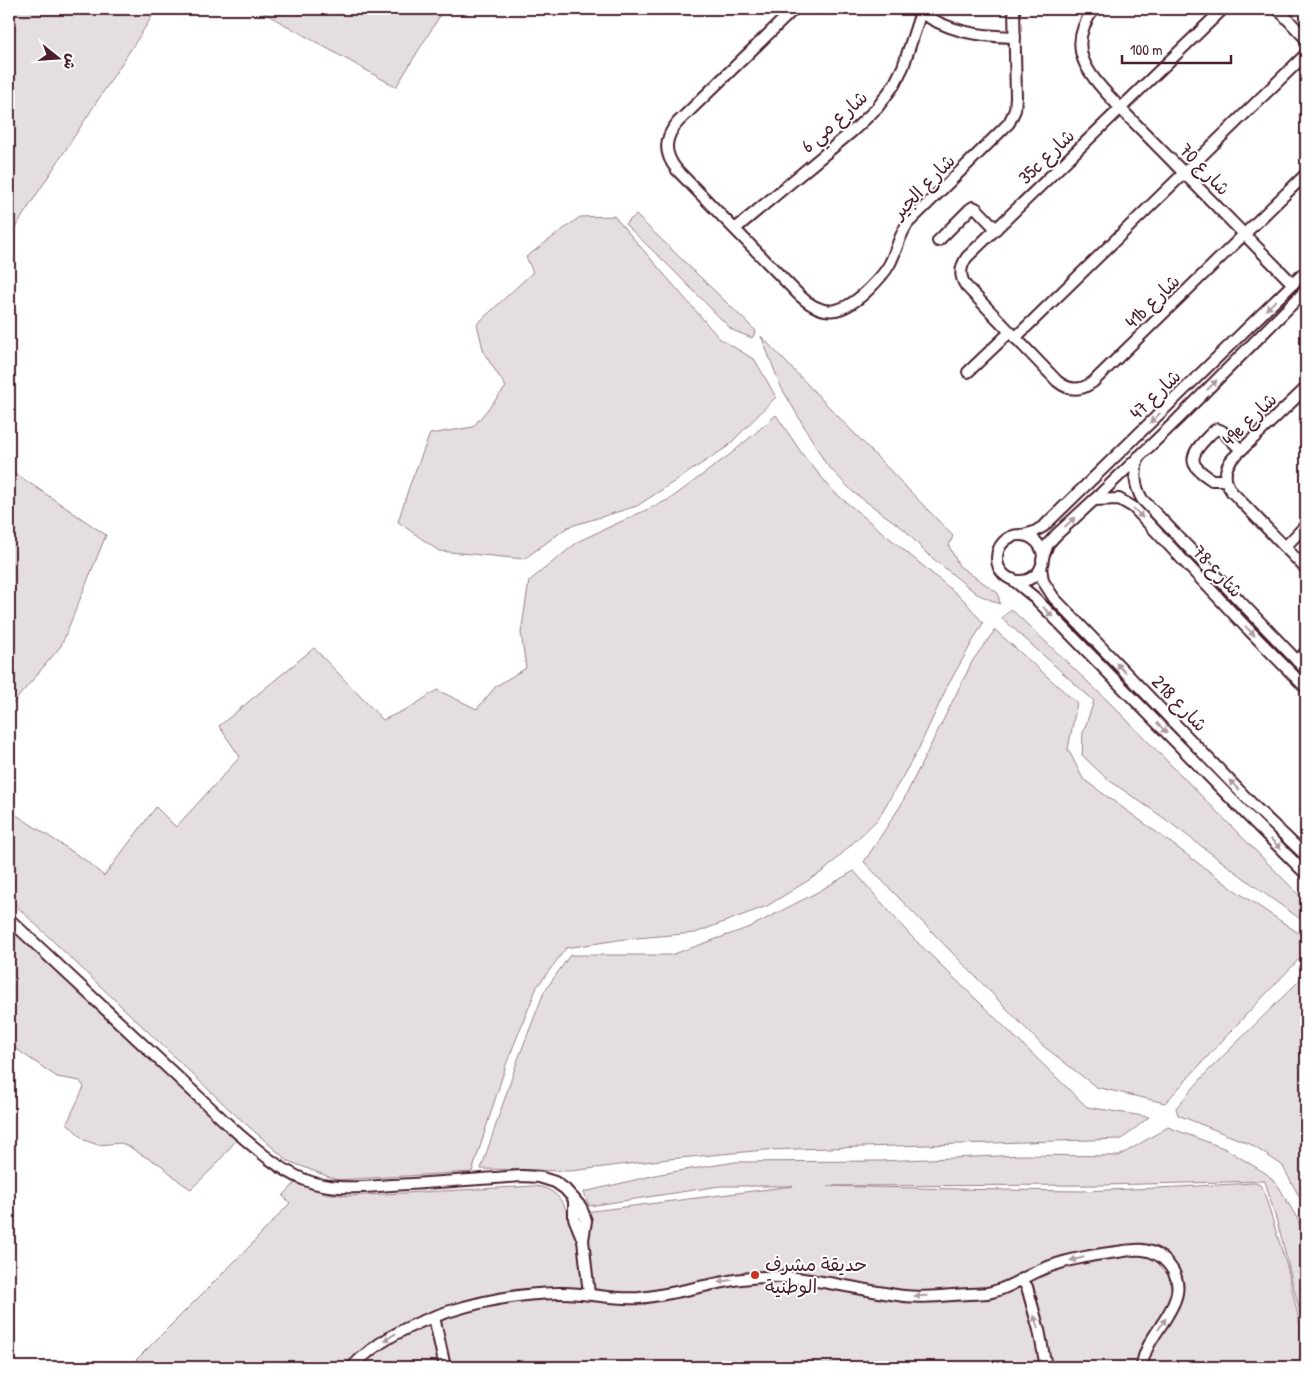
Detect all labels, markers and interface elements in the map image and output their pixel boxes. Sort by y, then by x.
north arrow [32,32,82,82]
scale bar [1122,32,1231,64]
text: 100 m [1130,39,1163,60]
text: ش [60,52,82,72]
street label: شارع مي 6 [795,84,876,161]
street label: 35c شارع [1012,123,1081,190]
street label: شارع 70 [1173,137,1236,202]
street label: شارع الجير [884,148,961,226]
street label: 41b شارع [1119,268,1186,334]
one-way arrow [1266,299,1278,311]
street label: شارع 47 [1124,363,1187,426]
one-way arrow [1206,379,1218,391]
street label: 49e شارع [1216,386,1283,452]
one-way arrow [1149,412,1161,424]
one-way arrow [1132,506,1144,518]
one-way arrow [1064,516,1076,528]
street label: شارع 78 [1186,539,1249,604]
one-way arrow [1042,605,1054,617]
one-way arrow [1244,624,1256,636]
one-way arrow [1116,662,1128,674]
street label: شارع 218 [1146,669,1214,738]
one-way arrow [1156,722,1168,734]
one-way arrow [1228,779,1240,791]
one-way arrow [1270,837,1282,849]
place label: حديقة مشرف الوطنية [765,1251,867,1299]
one-way arrow [1069,1255,1084,1263]
marker: حديقة مشرف الوطنية [749,1269,761,1281]
one-way arrow [717,1278,733,1286]
one-way arrow [913,1292,929,1300]
one-way arrow [1032,1314,1040,1329]
one-way arrow [1157,1317,1167,1330]
one-way arrow [383,1333,396,1342]

